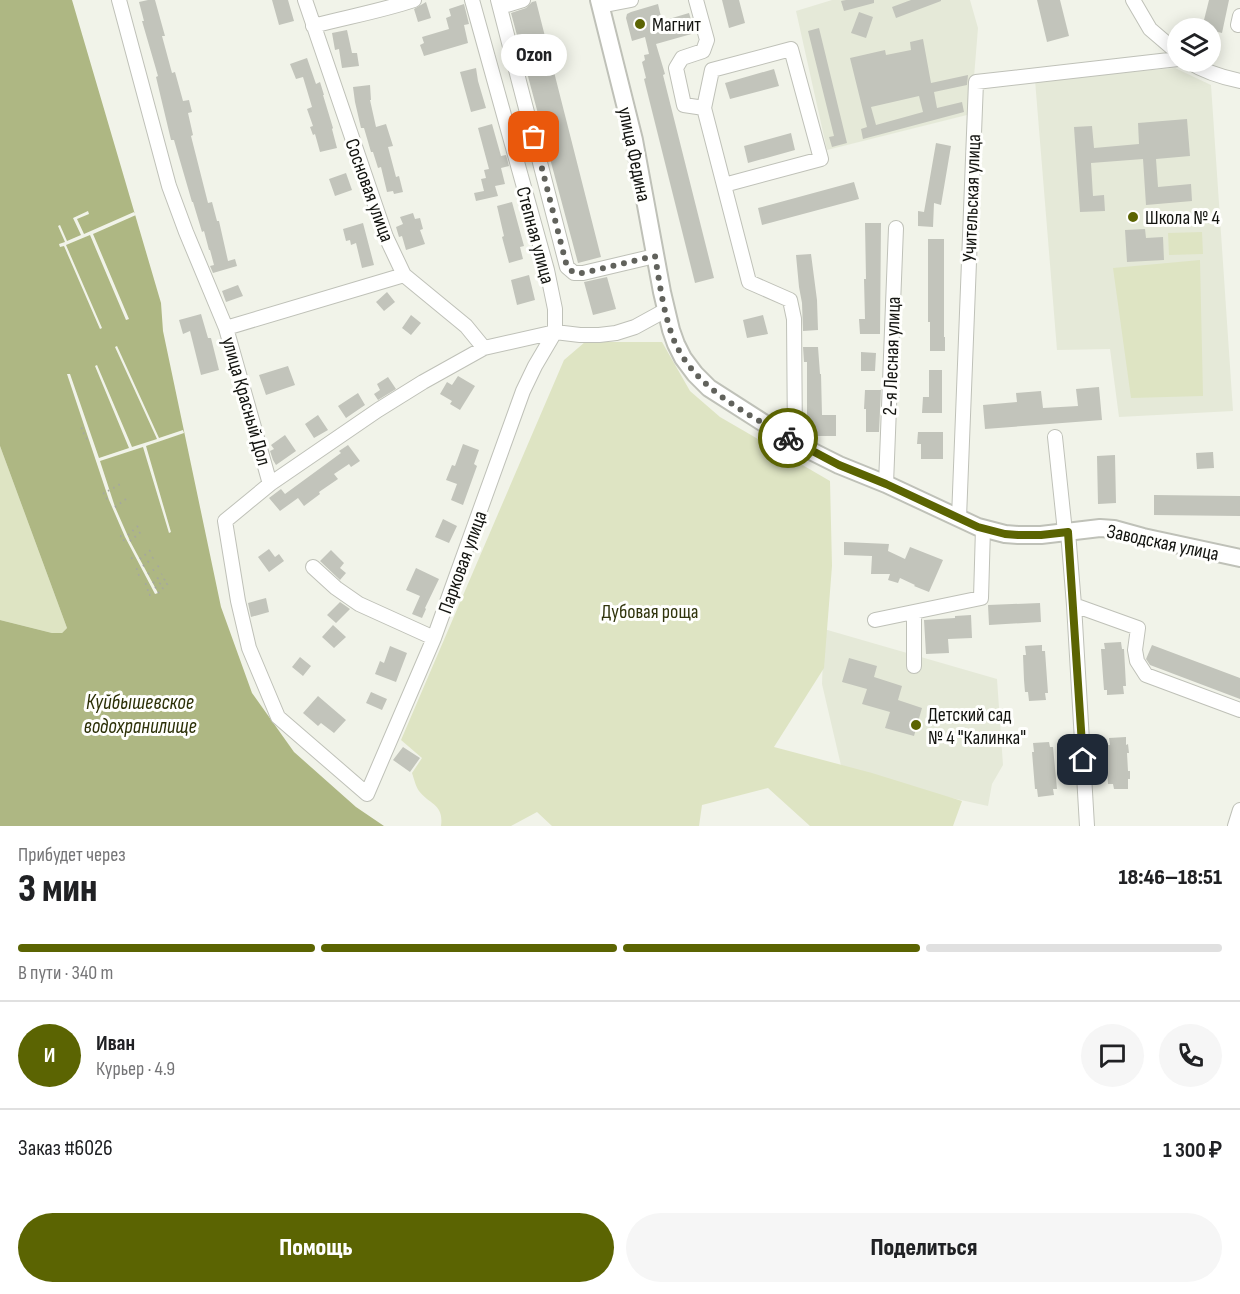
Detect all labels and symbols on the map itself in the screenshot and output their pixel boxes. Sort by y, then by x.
place label: Магнит [652,13,701,37]
marker: Магнит [633,17,647,31]
callout: Ozon [501,35,567,77]
street label: улица Федина [612,105,656,204]
pin [508,111,559,162]
street label: Учительская улица [958,134,986,262]
street label: Сосновая улица [339,135,399,245]
street label: Степная улица [511,184,559,286]
place label: Школа № 4 [1145,206,1220,230]
marker: Школа № 4 [1126,210,1140,224]
street label: 2-я Лесная улица [878,296,906,416]
street label: улица Красный Дол [216,334,276,468]
courier [758,408,818,468]
street label: Парковая улица [433,508,493,617]
street label: Заводская улица [1105,519,1221,567]
park label: Дубовая роща [602,600,698,624]
water label: Куйбышевское водохранилище [83,690,197,739]
place label: Детский сад № 4 "Калинка" [928,703,1026,750]
marker: Детский сад № 4 "Калинка" [909,718,923,732]
pin [1057,734,1108,785]

